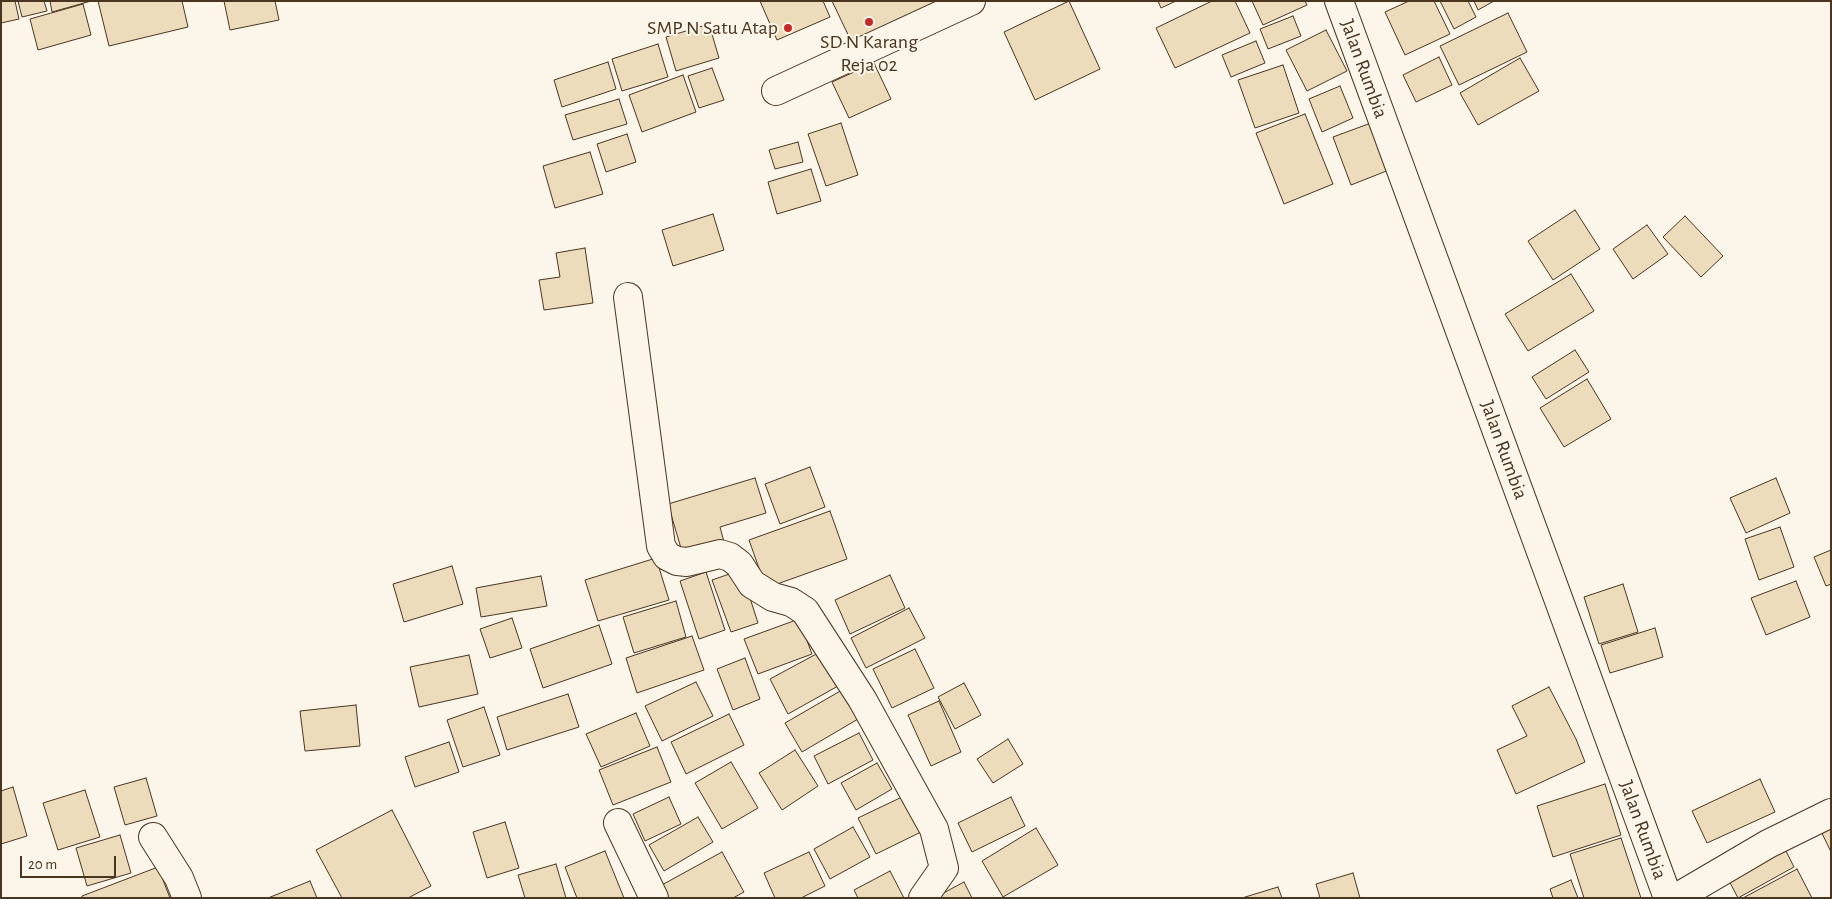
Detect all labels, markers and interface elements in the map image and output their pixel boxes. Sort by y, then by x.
place label: SMP N Satu Atap [647,16,778,40]
marker: SD N Karang Reja 02 [863,16,875,28]
street label: Jalan Rumbia [1335,16,1393,122]
marker: SMP N Satu Atap [782,22,794,34]
place label: SD N Karang Reja 02 [820,30,918,77]
street label: Jalan Rumbia [1475,397,1533,503]
street label: Jalan Rumbia [1614,777,1672,883]
scale bar [22,846,119,878]
text: 20 m [28,857,57,872]

